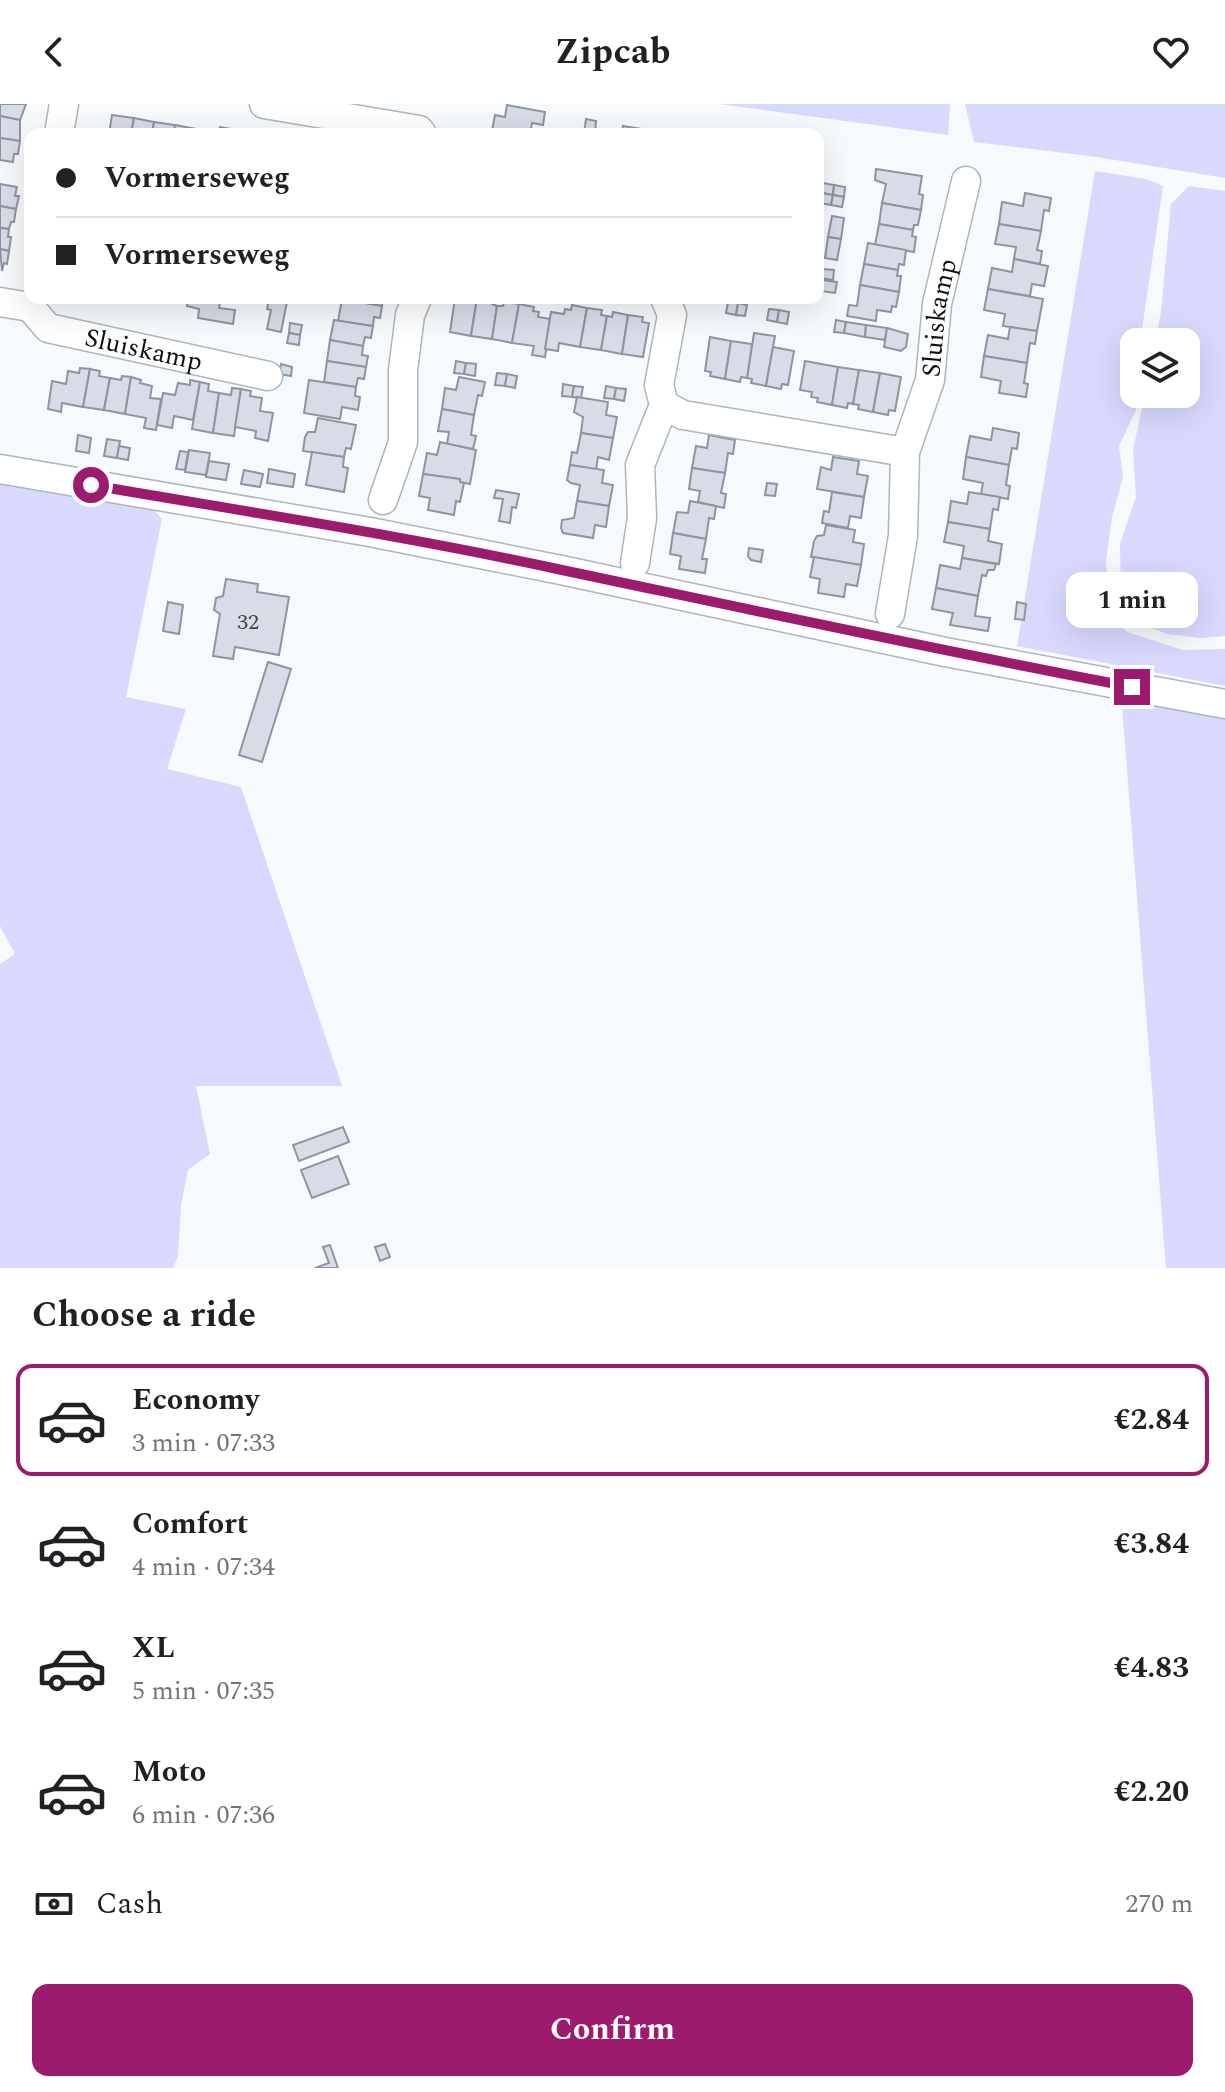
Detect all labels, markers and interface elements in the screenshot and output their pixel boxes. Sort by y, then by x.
text: Zipcab [555,25,670,80]
icon: back [32,30,76,74]
icon: heart [1149,30,1193,74]
text: Vormerseweg [104,155,290,201]
text: Vormerseweg [104,232,290,278]
street label: Sluiskamp [911,255,968,379]
street label: Sluiskamp [81,318,206,382]
map controls [1120,328,1200,408]
button: layers [1120,328,1200,408]
route start [73,467,109,503]
callout: 1 min [1066,571,1198,627]
text: 1 min [1097,580,1167,620]
house number: 32 [237,606,259,639]
route end [1114,669,1150,705]
text: Choose a ride [32,1288,256,1343]
text: Economy [132,1377,259,1423]
icon: car [36,1384,108,1456]
text: €2.84 [1114,1397,1189,1443]
text: 3 min · 07:33 [132,1423,275,1463]
text: Comfort [132,1501,248,1547]
icon: car [36,1508,108,1580]
text: €3.84 [1114,1521,1189,1567]
text: 4 min · 07:34 [132,1547,275,1587]
text: XL [132,1625,175,1671]
icon: car [36,1632,108,1704]
text: €4.83 [1114,1645,1189,1691]
text: 5 min · 07:35 [132,1671,275,1711]
text: Moto [132,1749,206,1795]
icon: car [36,1756,108,1828]
text: €2.20 [1114,1769,1189,1815]
text: 6 min · 07:36 [132,1795,275,1835]
text: Cash [96,1881,163,1927]
icon: cash [32,1882,76,1926]
text: 270 m [1125,1884,1193,1924]
button: Confirm [32,1984,1193,2076]

